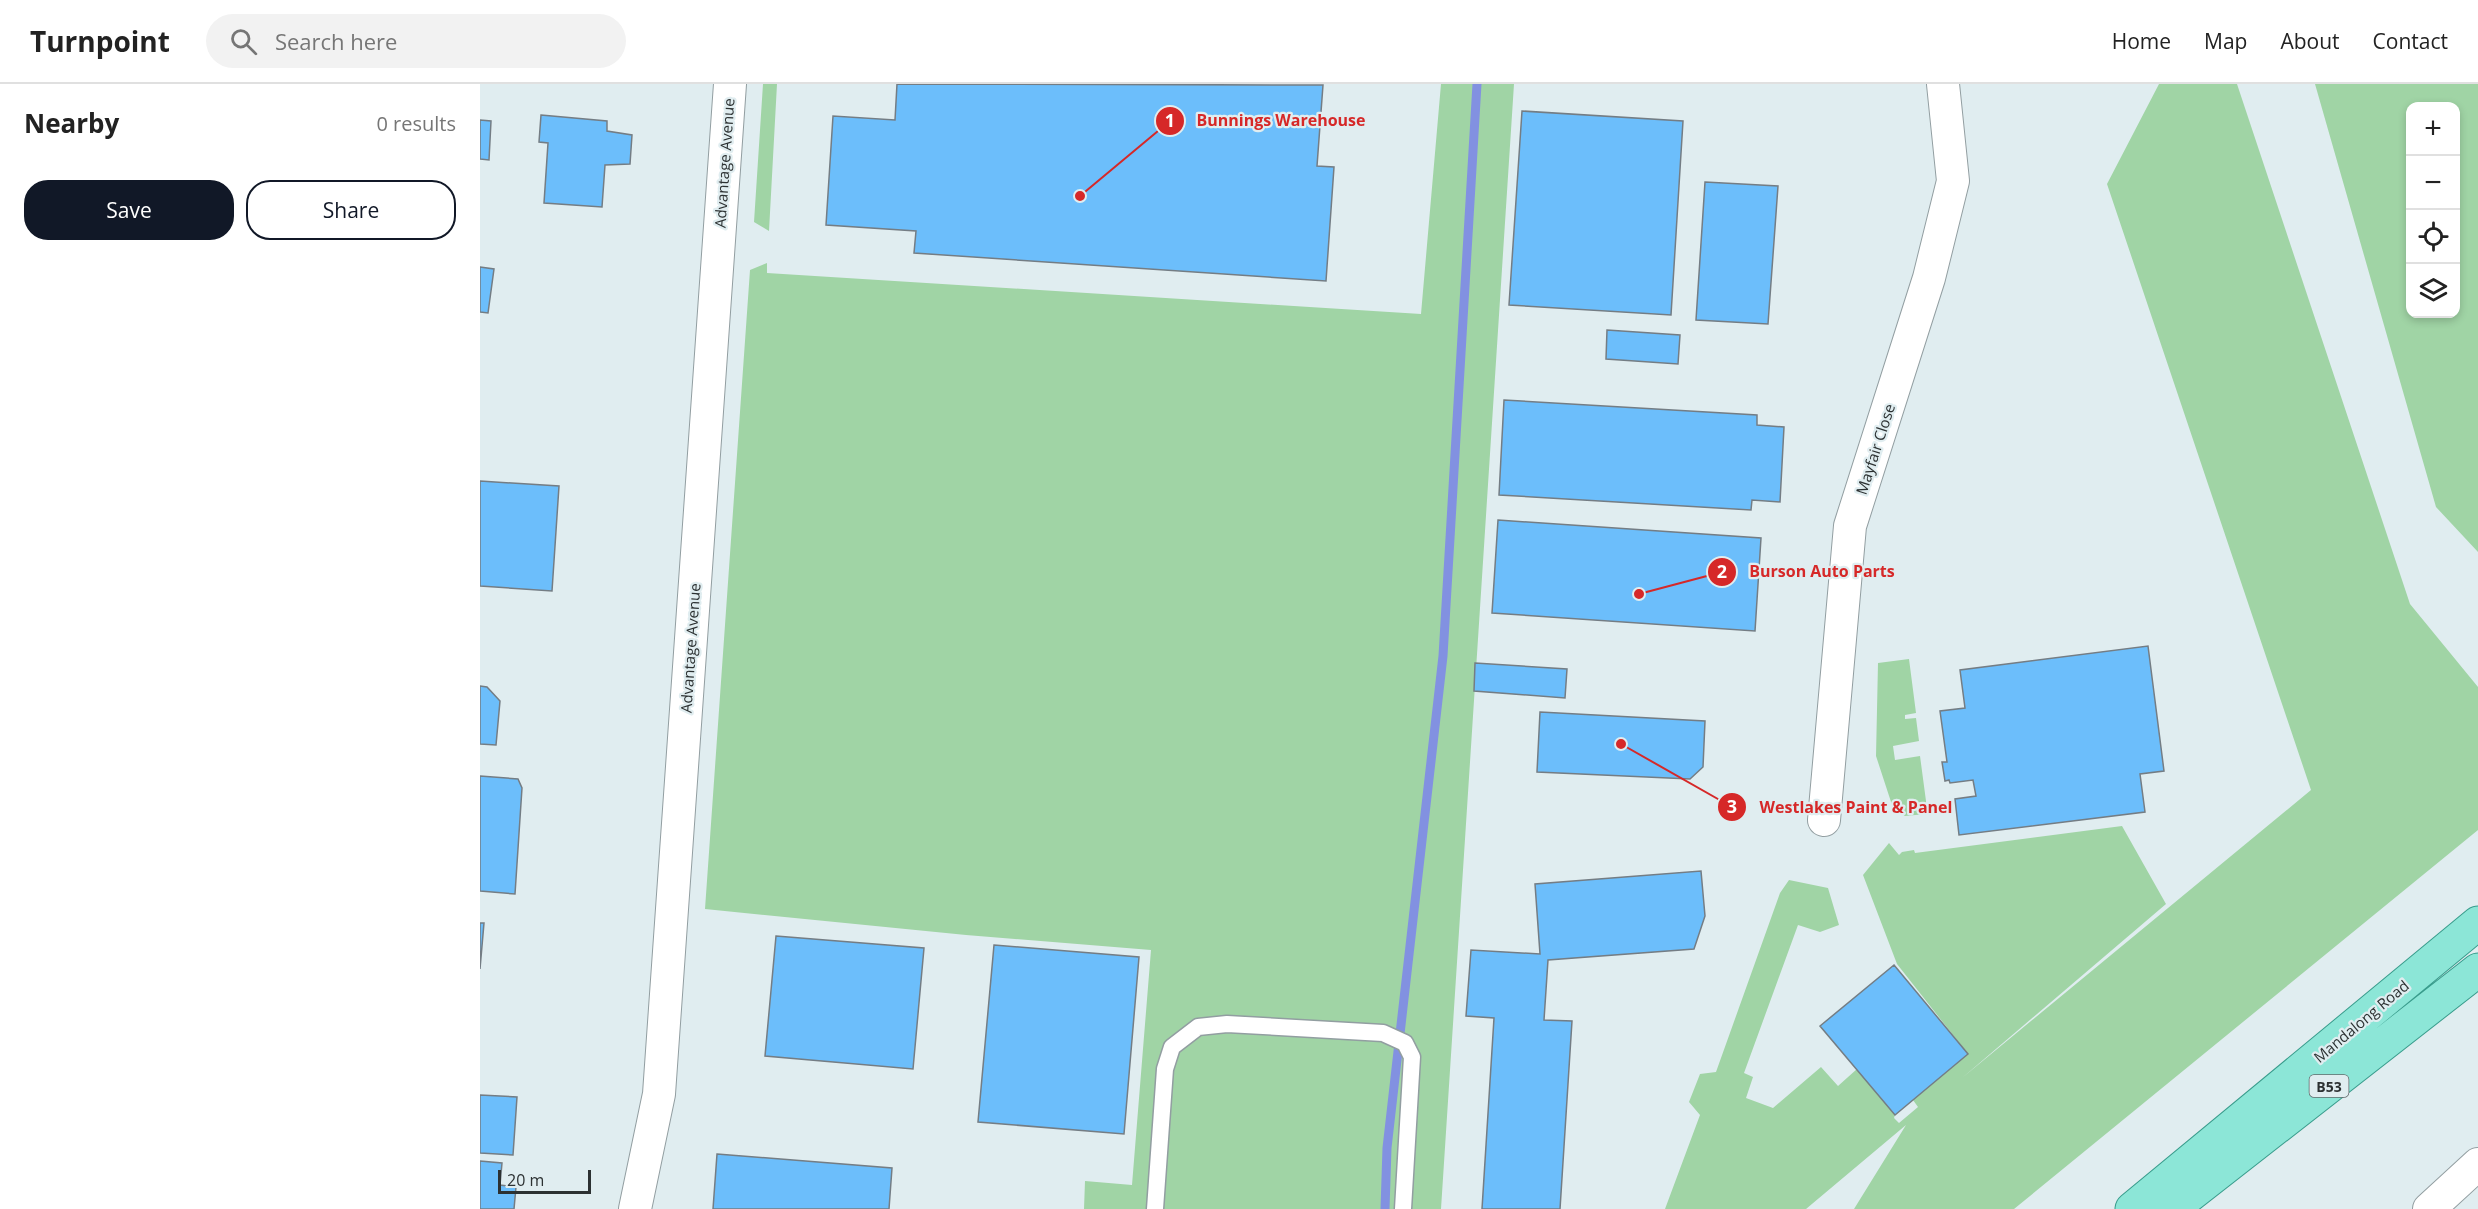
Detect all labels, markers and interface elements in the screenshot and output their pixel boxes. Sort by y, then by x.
search box [206,14,626,68]
text: Turnpoint [30,22,170,60]
icon: search [227,25,260,58]
text: Search here [275,26,397,56]
text: Home [2112,27,2171,55]
text: Map [2204,27,2247,55]
text: About [2280,27,2340,55]
text: Contact [2373,27,2448,55]
street label: Advantage Avenue [709,97,739,229]
map controls [2406,102,2460,318]
button: + [2406,102,2460,156]
callout: Bunnings Warehouse [1155,104,1378,138]
text: Nearby [24,105,119,141]
text: 1 [1165,108,1175,132]
text: Bunnings Warehouse [1196,109,1366,131]
text: 0 results [376,110,456,137]
button: − [2406,156,2460,210]
button: Save [24,180,234,240]
button: Share [246,180,456,240]
button: locate [2406,210,2460,264]
button: layers [2406,264,2460,318]
street label: Mayfair Close [1851,401,1899,497]
callout: Burson Auto Parts [1707,555,1906,589]
text: 2 [1717,559,1727,583]
text: Burson Auto Parts [1749,560,1895,582]
street label: Advantage Avenue [675,582,705,714]
callout: Westlakes Paint & Panel [1717,790,1964,824]
text: 3 [1727,794,1737,818]
text: Westlakes Paint & Panel [1760,796,1952,818]
street label: Mandalong Road [2309,975,2413,1067]
road number: B53 [2310,1075,2348,1097]
scale bar [498,1167,591,1194]
text: 20 m [507,1169,544,1191]

